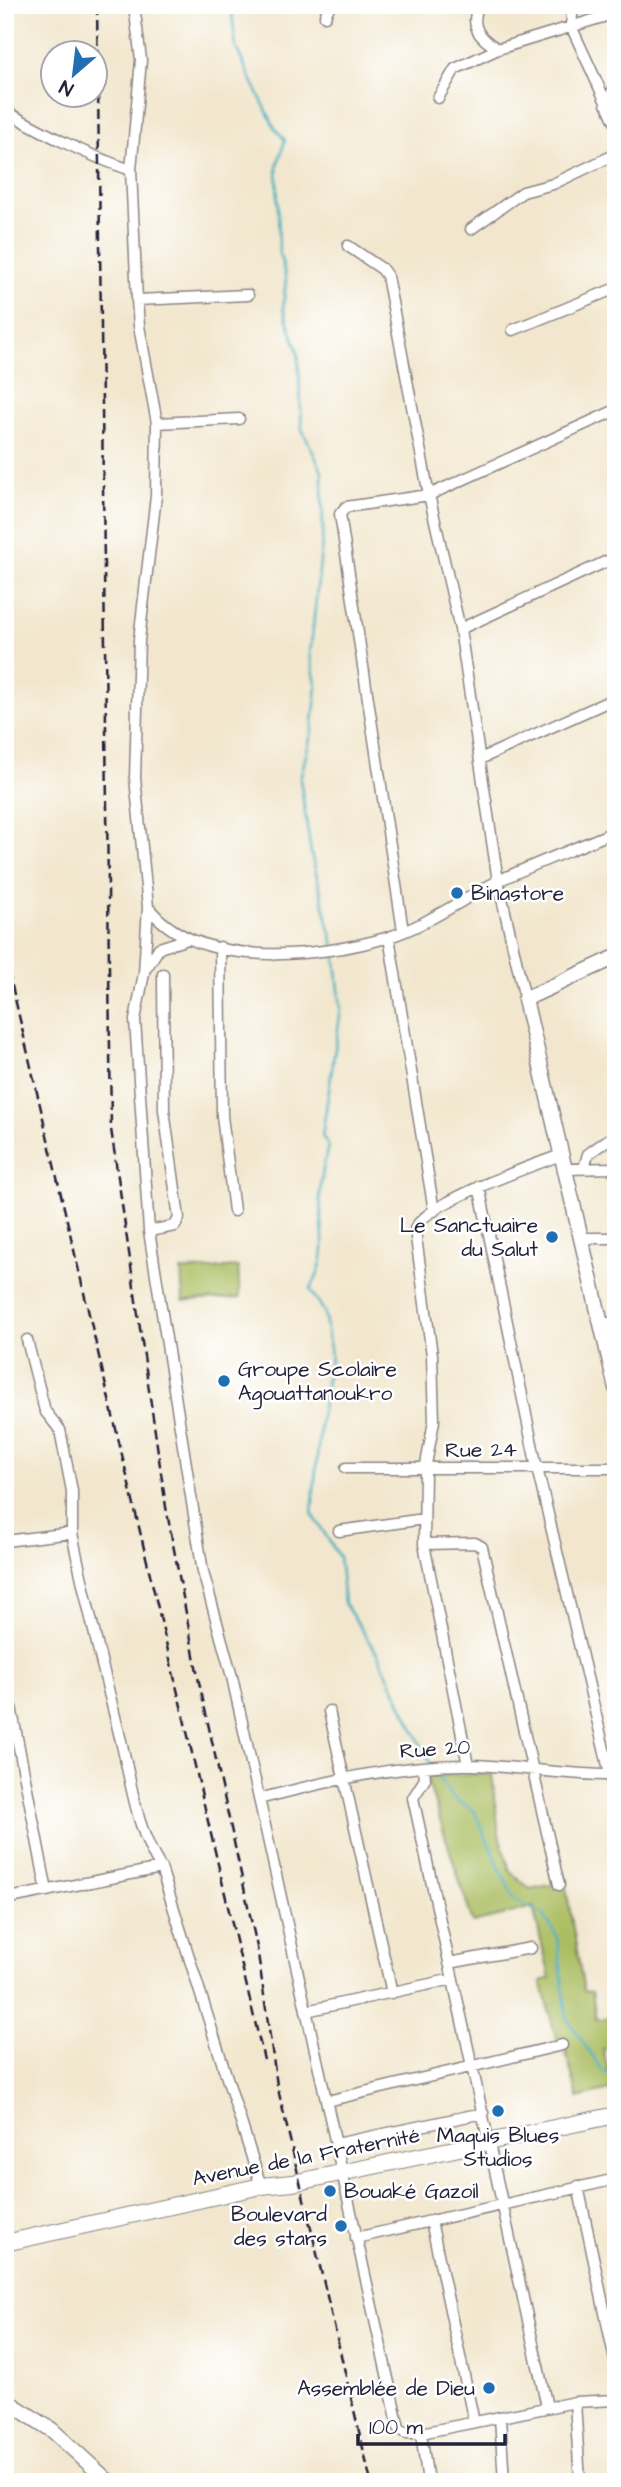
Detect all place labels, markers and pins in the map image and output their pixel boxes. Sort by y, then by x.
place label: Binastore [471,879,564,908]
marker: Binastore [449,885,465,901]
place label: Le Sanctuaire du Salut [400,1211,538,1264]
marker: Le Sanctuaire du Salut [544,1229,560,1245]
place label: Groupe Scolaire Agouattanoukro [238,1355,397,1410]
marker: Groupe Scolaire Agouattanoukro [216,1373,232,1389]
marker: Maquis Blues Studios [490,2103,506,2119]
place label: Maquis Blues Studios [437,2121,559,2174]
place label: Bouaké Gazoil [344,2177,479,2206]
marker: Bouaké Gazoil [322,2183,338,2199]
place label: Boulevard des stars [231,2200,327,2253]
marker: Boulevard des stars [333,2218,349,2234]
place label: Assemblée de Dieu [297,2374,475,2403]
marker: Assemblée de Dieu [481,2380,497,2396]

